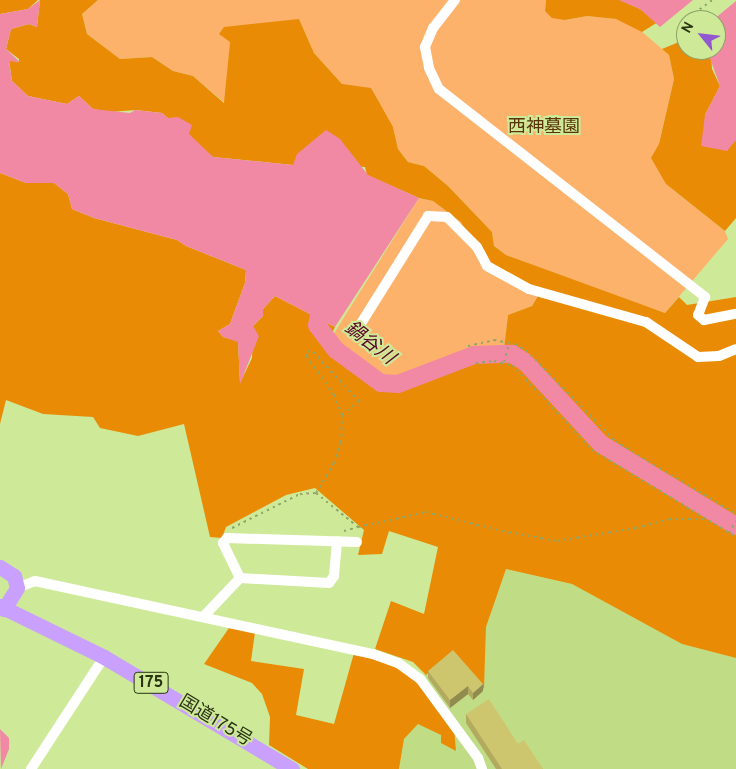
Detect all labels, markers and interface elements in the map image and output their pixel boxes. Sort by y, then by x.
north arrow [676,10,726,60]
text: N [678,19,698,36]
park label: 西神墓園 [508,117,580,139]
water label: 鍋谷川 [340,317,398,371]
road number: 175 [134,670,168,696]
street label: 国道175号 [175,692,255,752]

